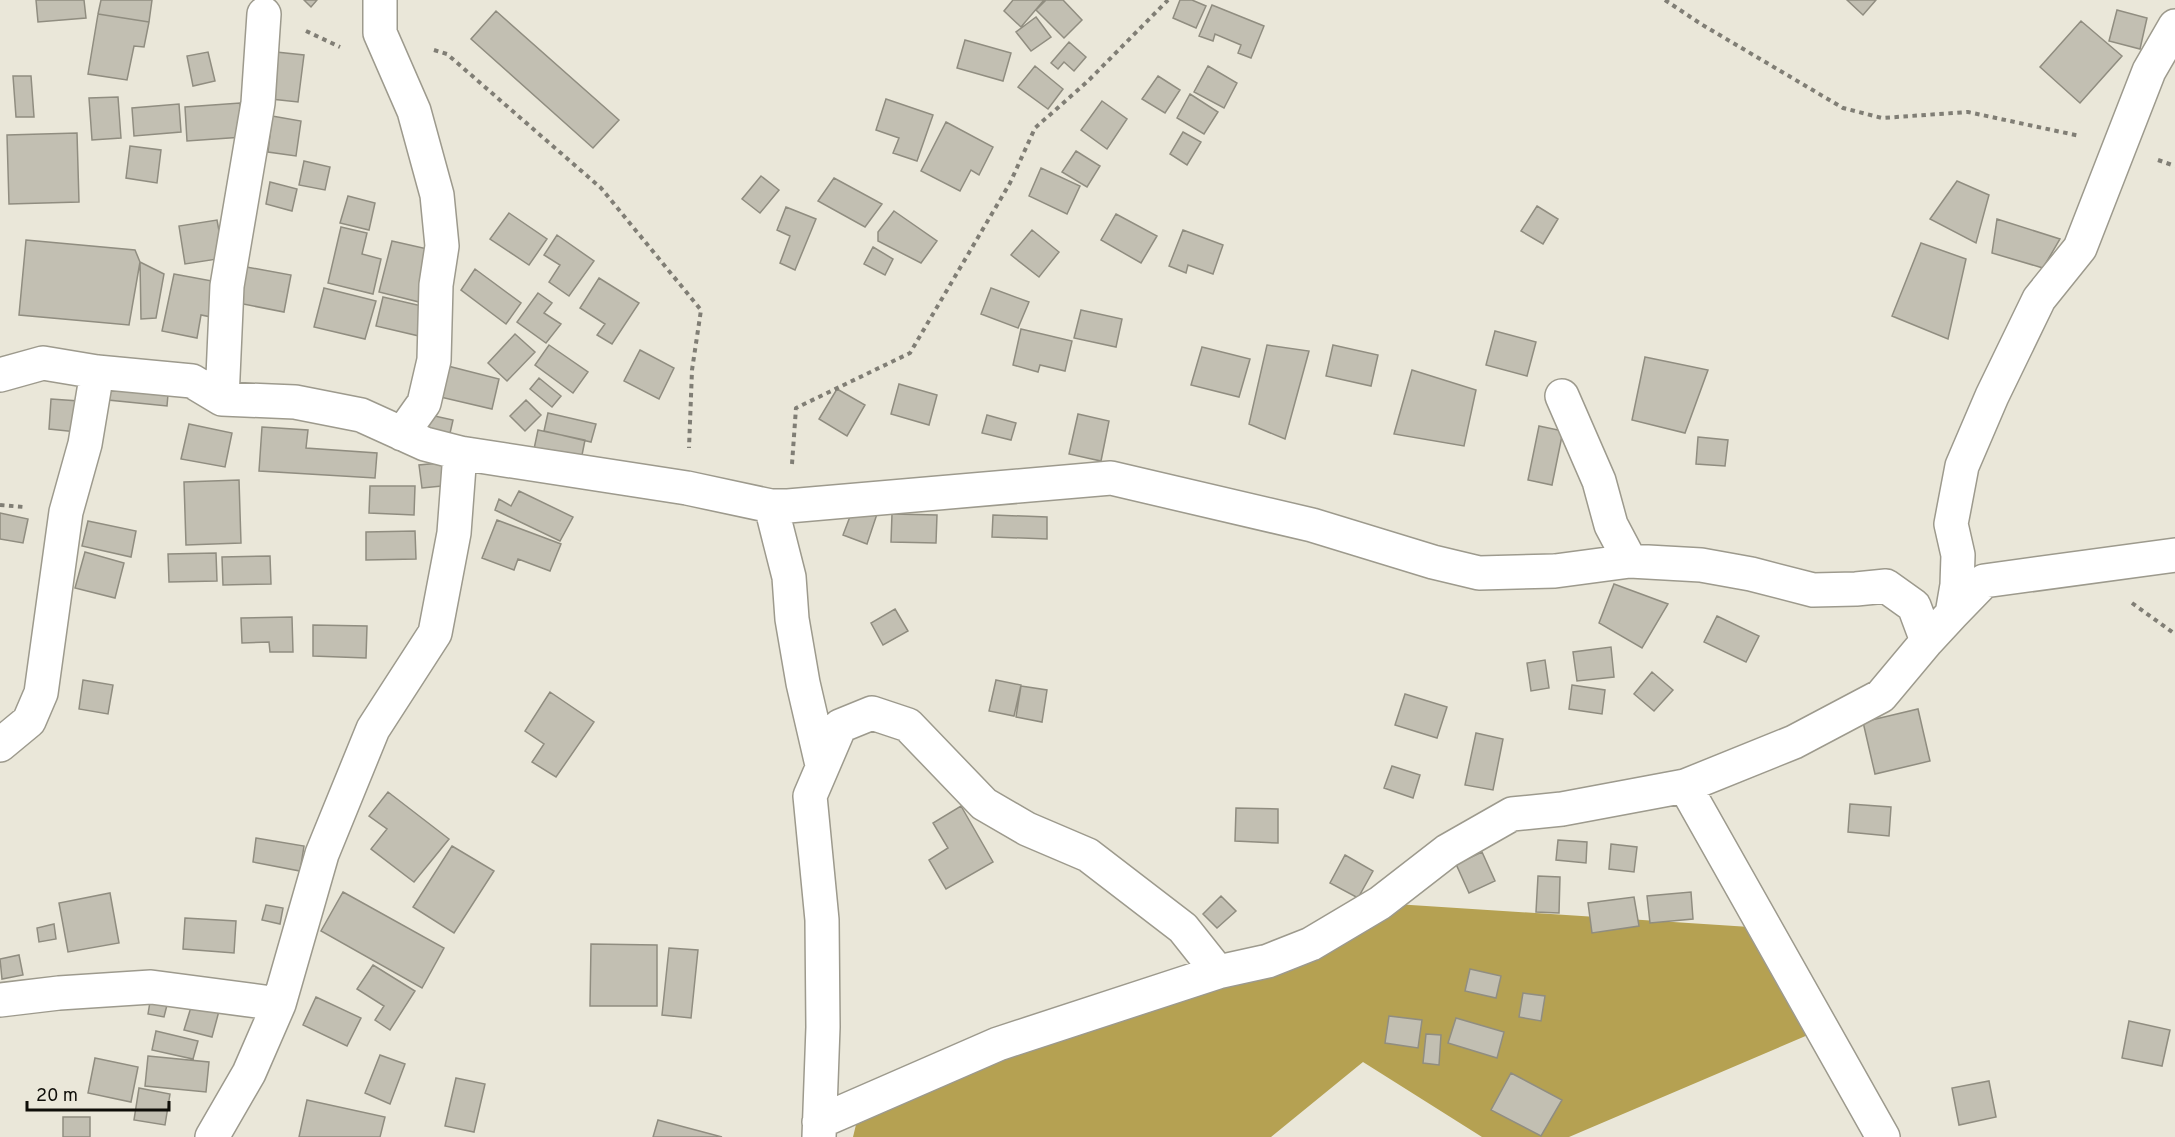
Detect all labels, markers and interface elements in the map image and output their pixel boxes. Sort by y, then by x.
scale bar [27,1074,170,1112]
text: 20 m [36,1085,78,1108]

